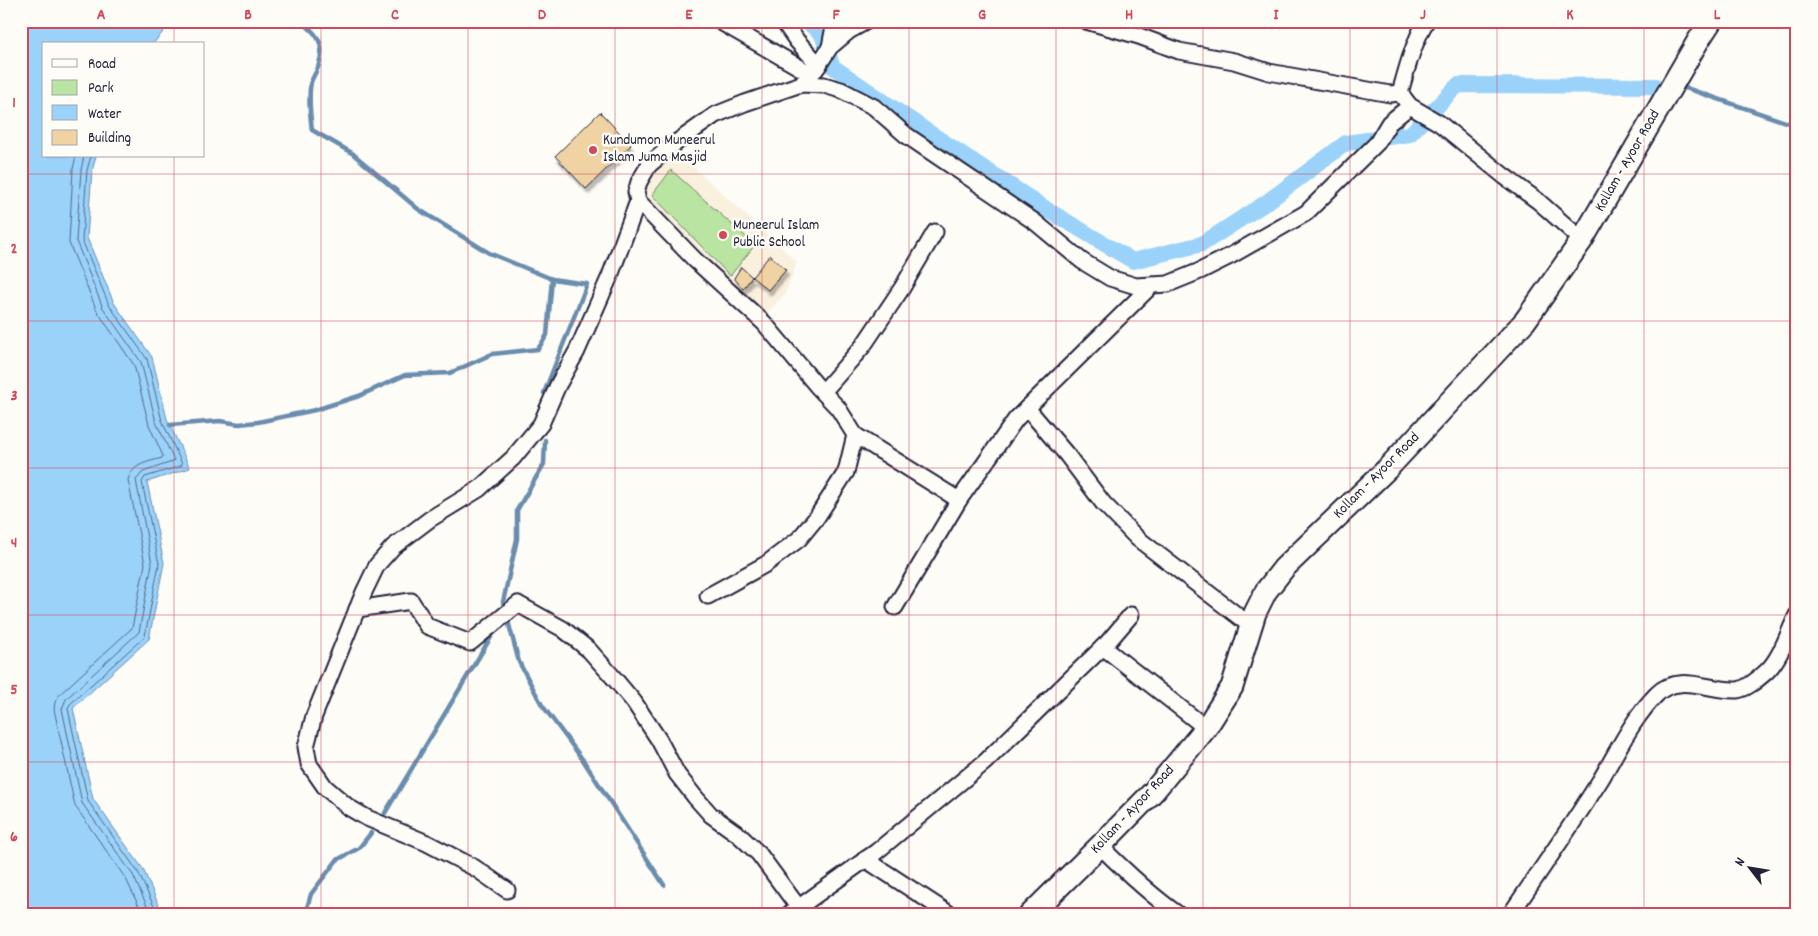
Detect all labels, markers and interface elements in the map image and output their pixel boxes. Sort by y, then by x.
text: A [97,4,106,27]
text: B [244,4,252,27]
text: C [391,4,399,27]
text: D [538,4,547,27]
text: E [685,4,693,27]
text: F [832,4,840,27]
text: G [978,4,986,27]
text: H [1125,4,1133,27]
text: I [1274,4,1280,27]
text: J [1420,4,1426,27]
text: K [1566,4,1574,27]
text: L [1714,4,1721,27]
legend [42,42,205,158]
text: Road [88,54,116,76]
text: Park [88,78,114,100]
text: 1 [12,92,16,115]
text: Water [88,104,122,126]
street label: Kollam - Ayoor Road [1590,106,1666,216]
text: Building [88,128,131,150]
place label: Kundumon Muneerul Islam Juma Masjid [603,130,716,169]
marker: Kundumon Muneerul Islam Juma Masjid [587,144,599,156]
place label: Muneerul Islam Public School [733,215,819,254]
marker: Muneerul Islam Public School [717,229,729,241]
text: 2 [11,238,18,261]
text: 3 [10,385,18,408]
street label: Kollam - Ayoor Road [1329,428,1425,524]
text: 4 [11,532,17,555]
text: 5 [10,679,18,702]
street label: Kollam - Ayoor Road [1086,761,1180,859]
text: 6 [10,826,18,849]
north arrow [1726,844,1776,894]
text: N [1730,854,1751,870]

